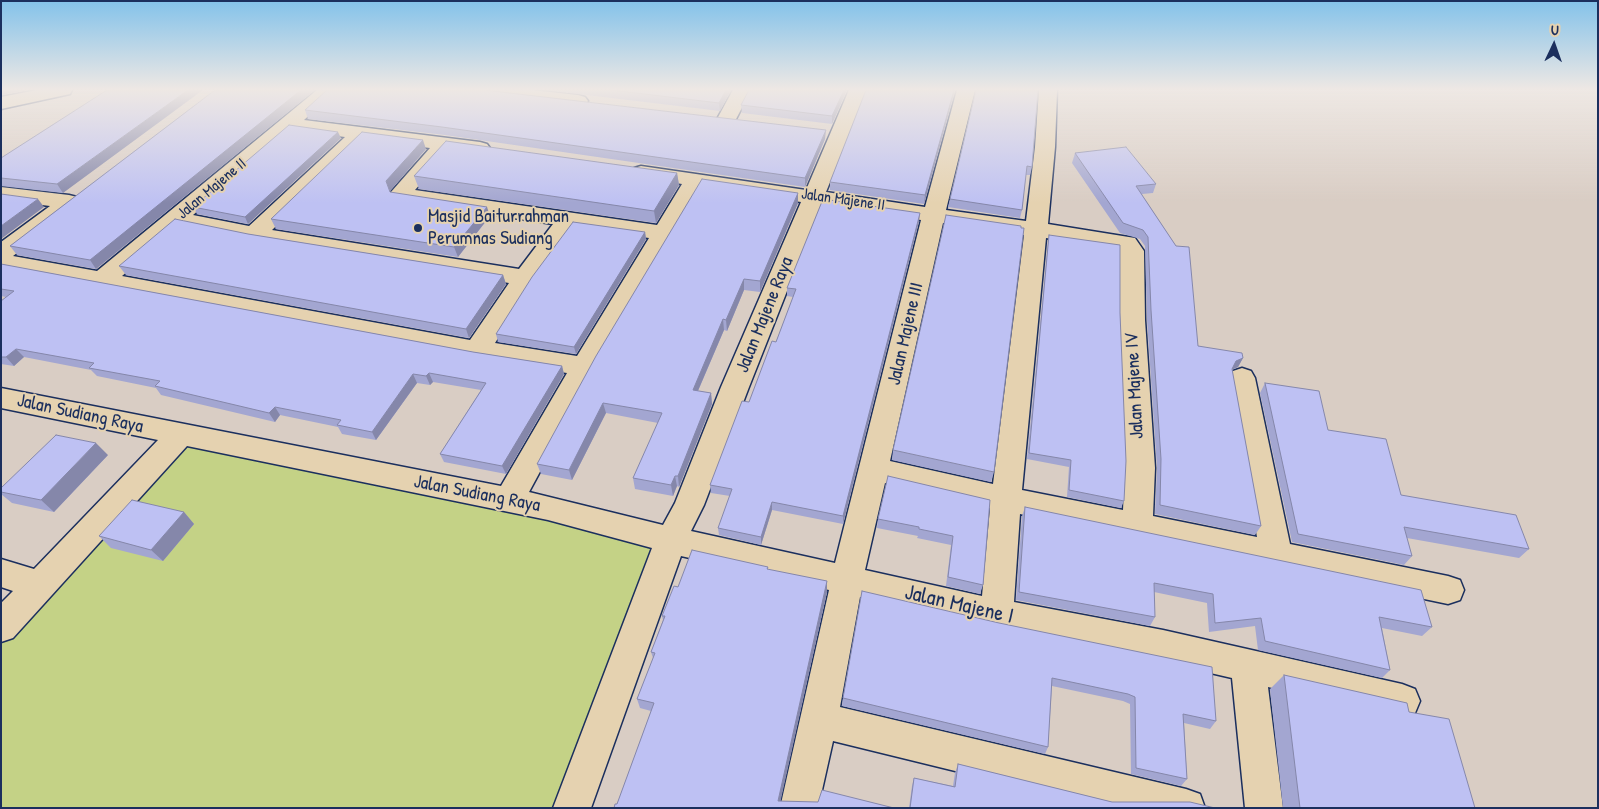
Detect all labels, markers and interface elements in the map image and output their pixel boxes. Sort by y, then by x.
north arrow [1529,20,1579,70]
text: U [1550,20,1559,39]
street label: Jalan Majene II [174,155,250,223]
street label: Jalan Majene II [800,185,886,215]
place label: Masjid Baiturrahman Perumnas Sudiang [428,206,569,250]
marker: Masjid Baiturrahman Perumnas Sudiang [412,222,424,234]
street label: Jalan Majene Raya [731,254,799,376]
street label: Jalan Majene III [883,280,929,388]
street label: Jalan Majene IV [1121,332,1149,440]
street label: Jalan Sudiang Raya [15,390,145,438]
street label: Jalan Sudiang Raya [412,471,542,517]
street label: Jalan Majene I [902,580,1016,630]

